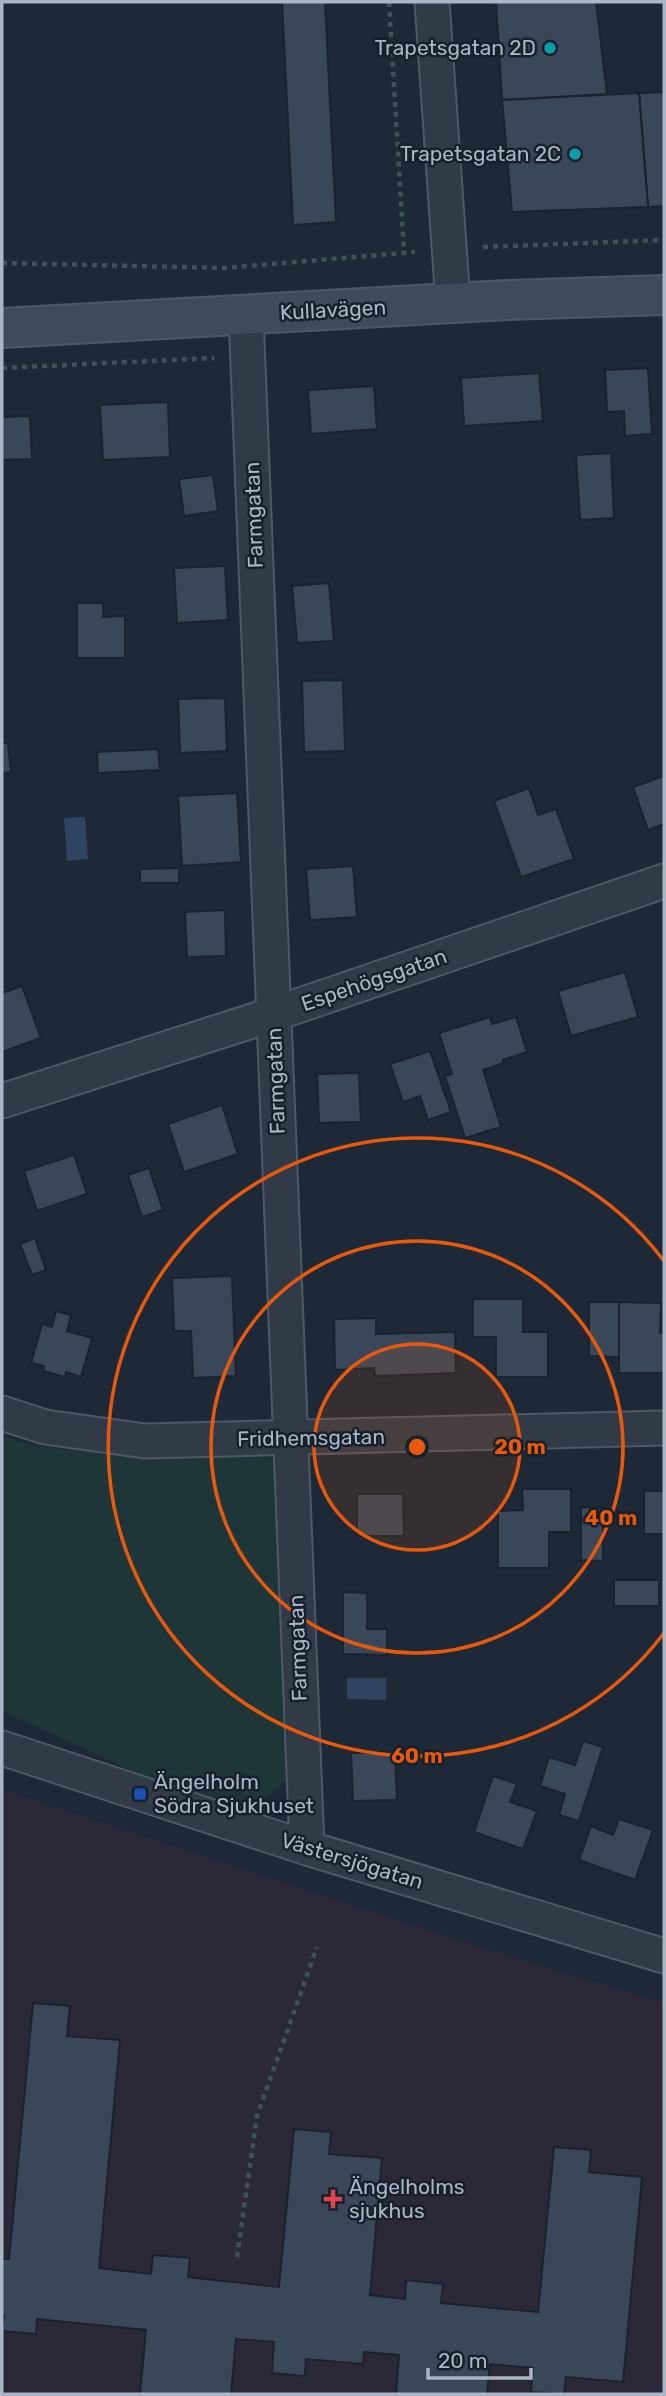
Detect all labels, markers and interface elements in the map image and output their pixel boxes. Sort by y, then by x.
place label: Trapetsgatan 2D [375,35,536,60]
marker: Trapetsgatan 2D [542,40,558,56]
place label: Trapetsgatan 2C [400,141,561,166]
marker: Trapetsgatan 2C [567,146,583,162]
street label: Kullavägen [279,294,387,325]
street label: Farmgatan [239,461,268,569]
street label: Espehögsgatan [298,943,450,1016]
street label: Farmgatan [261,1027,290,1135]
street label: Fridhemsgatan [237,1424,385,1451]
text: 20 m [494,1434,546,1459]
centre of rings [405,1435,429,1459]
text: 40 m [585,1505,637,1530]
street label: Farmgatan [283,1594,312,1702]
text: 60 m [391,1743,443,1768]
place label: Ängelholm Södra Sjukhuset [154,1769,314,1818]
marker: Ängelholm Södra Sjukhuset [132,1786,148,1802]
street label: Västersjögatan [278,1827,426,1894]
place label: Ängelholms sjukhus [349,2174,465,2223]
marker: Ängelholms sjukhus [323,2189,343,2209]
scale bar [428,2336,531,2380]
text: 20 m [438,2348,487,2373]

